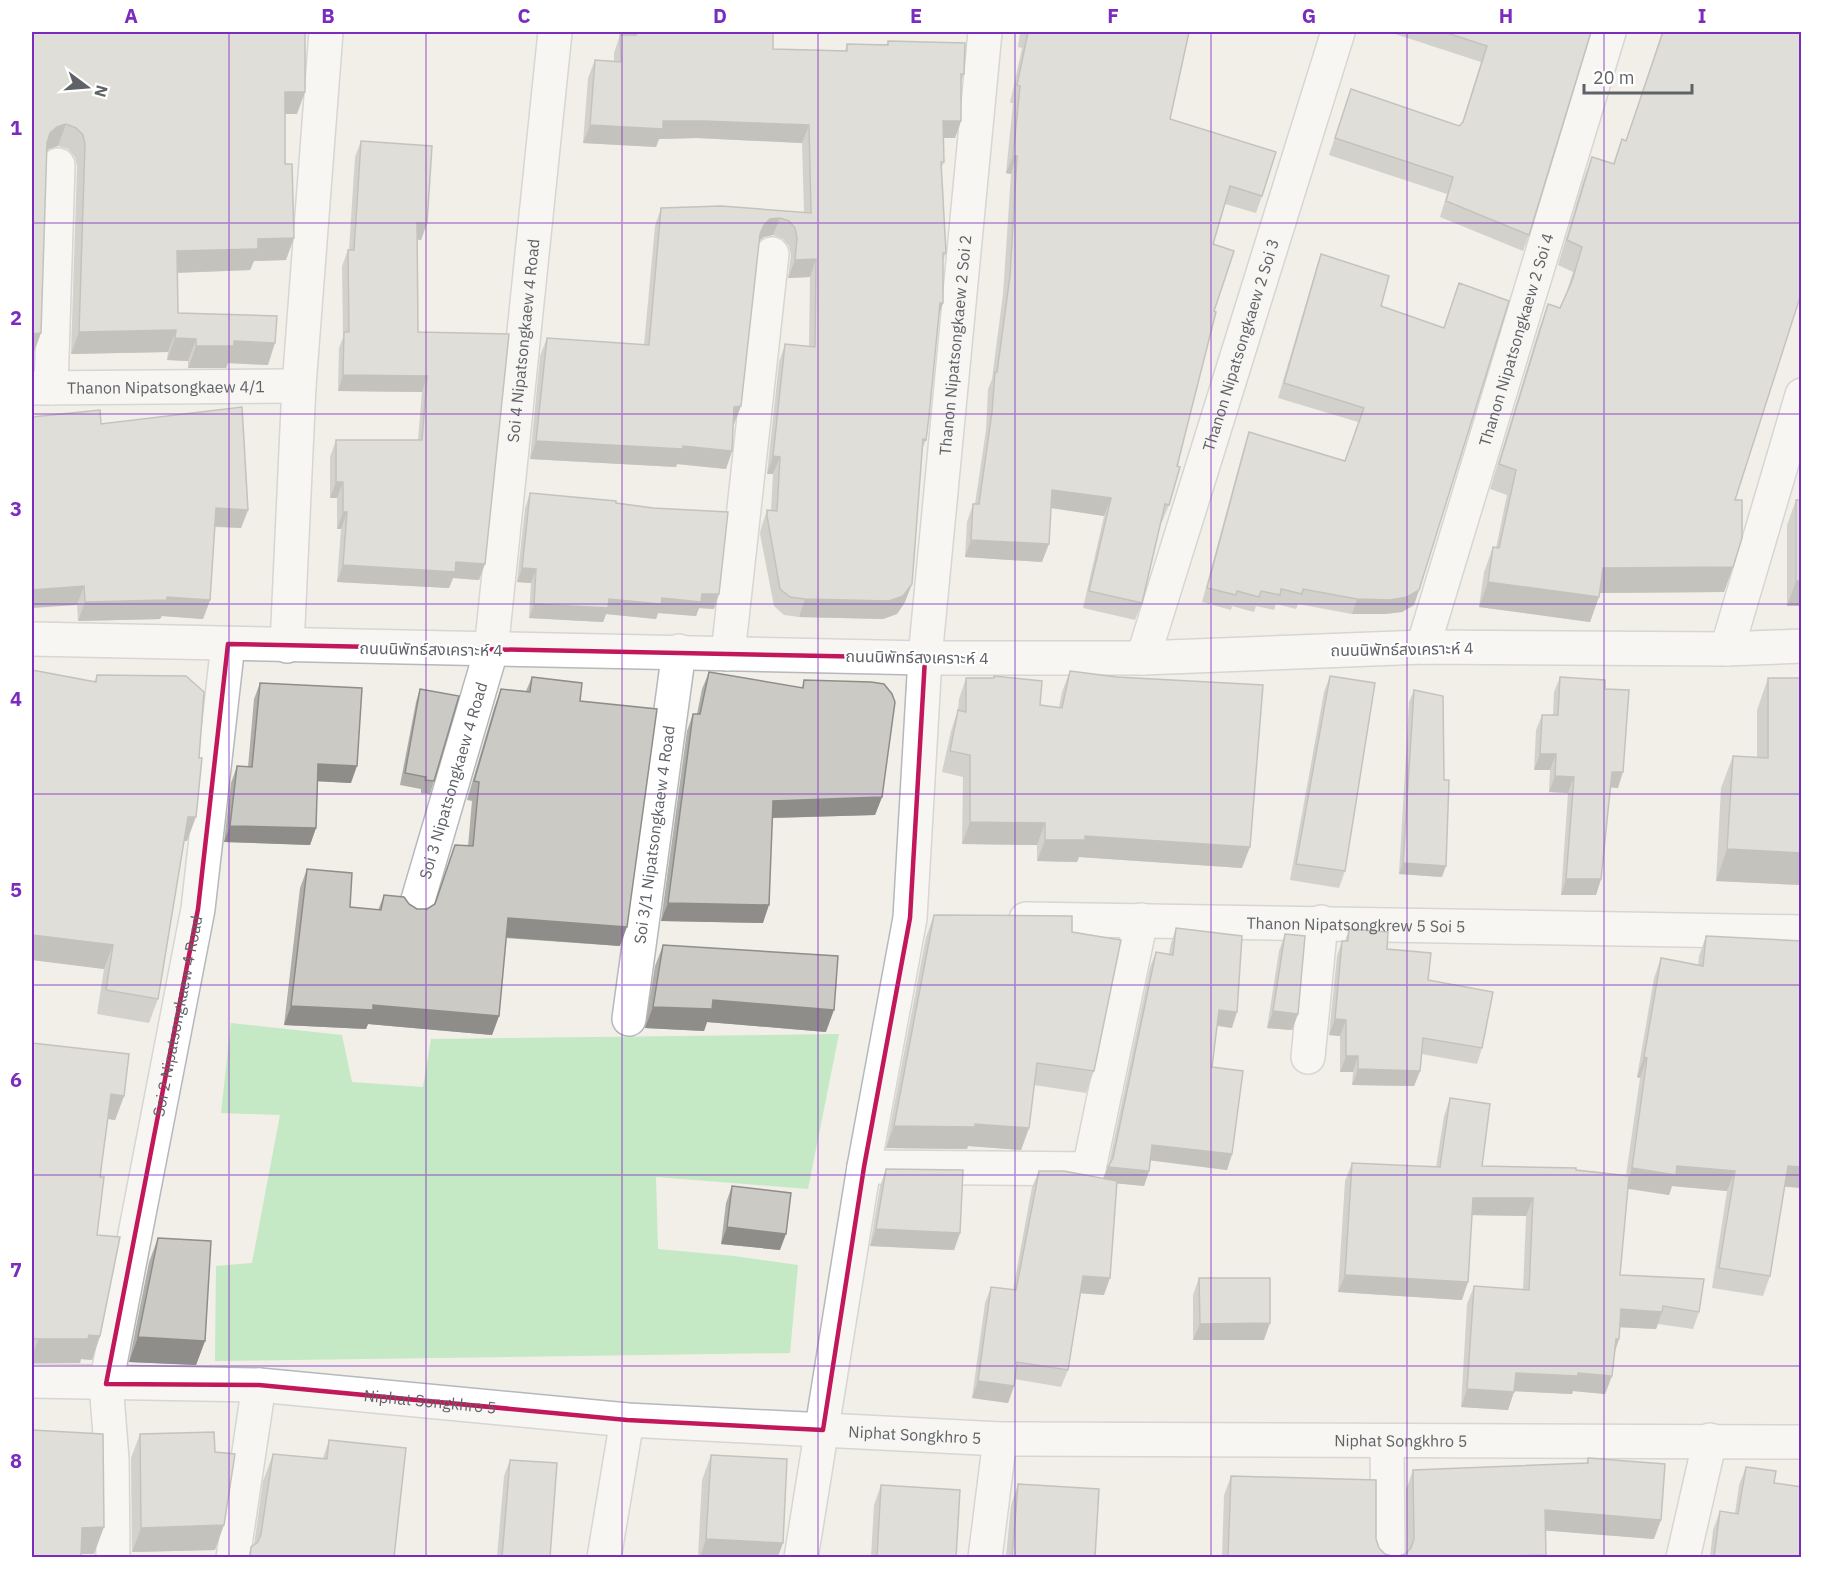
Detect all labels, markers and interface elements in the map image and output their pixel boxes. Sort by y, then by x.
text: A [124,2,138,29]
text: B [321,2,335,29]
text: C [517,2,531,29]
text: D [713,2,727,29]
text: E [910,2,922,29]
text: F [1107,2,1119,29]
text: G [1302,2,1316,29]
text: H [1499,2,1513,29]
text: I [1698,2,1706,29]
north arrow [57,57,117,117]
scale bar [1584,57,1692,95]
text: 20 m [1593,66,1635,89]
text: N [90,83,113,99]
text: 1 [10,114,22,141]
street label: Thanon Nipatsongkaew 2 Soi 4 [1474,231,1558,449]
street label: Thanon Nipatsongkaew 2 Soi 2 [934,234,976,456]
street label: Thanon Nipatsongkaew 2 Soi 3 [1198,236,1283,454]
street label: Soi 4 Nipatsongkaew 4 Road [503,238,544,443]
text: 2 [10,304,22,331]
street label: Thanon Nipatsongkaew 4/1 [67,376,265,398]
text: 3 [10,495,22,522]
street label: ถนนนิพัทธ์สงเคราะห์ 4 [359,638,503,660]
street label: ถนนนิพัทธ์สงเคราะห์ 4 [1330,638,1474,660]
street label: ถนนนิพัทธ์สงเคราะห์ 4 [845,646,989,668]
street label: Soi 3 Nipatsongkaew 4 Road [415,680,491,881]
text: 4 [10,685,22,712]
street label: Soi 3/1 Nipatsongkaew 4 Road [629,724,679,945]
text: 5 [10,876,22,903]
street label: Thanon Nipatsongkrew 5 Soi 5 [1246,913,1466,936]
street label: Soi 2 Nipatsongkaew 4 Road [148,914,207,1118]
text: 6 [10,1066,22,1093]
text: 7 [10,1256,22,1283]
street label: Niphat Songkhro 5 [363,1385,497,1418]
street label: Niphat Songkhro 5 [848,1421,982,1448]
street label: Niphat Songkhro 5 [1334,1430,1467,1451]
text: 8 [10,1447,22,1474]

